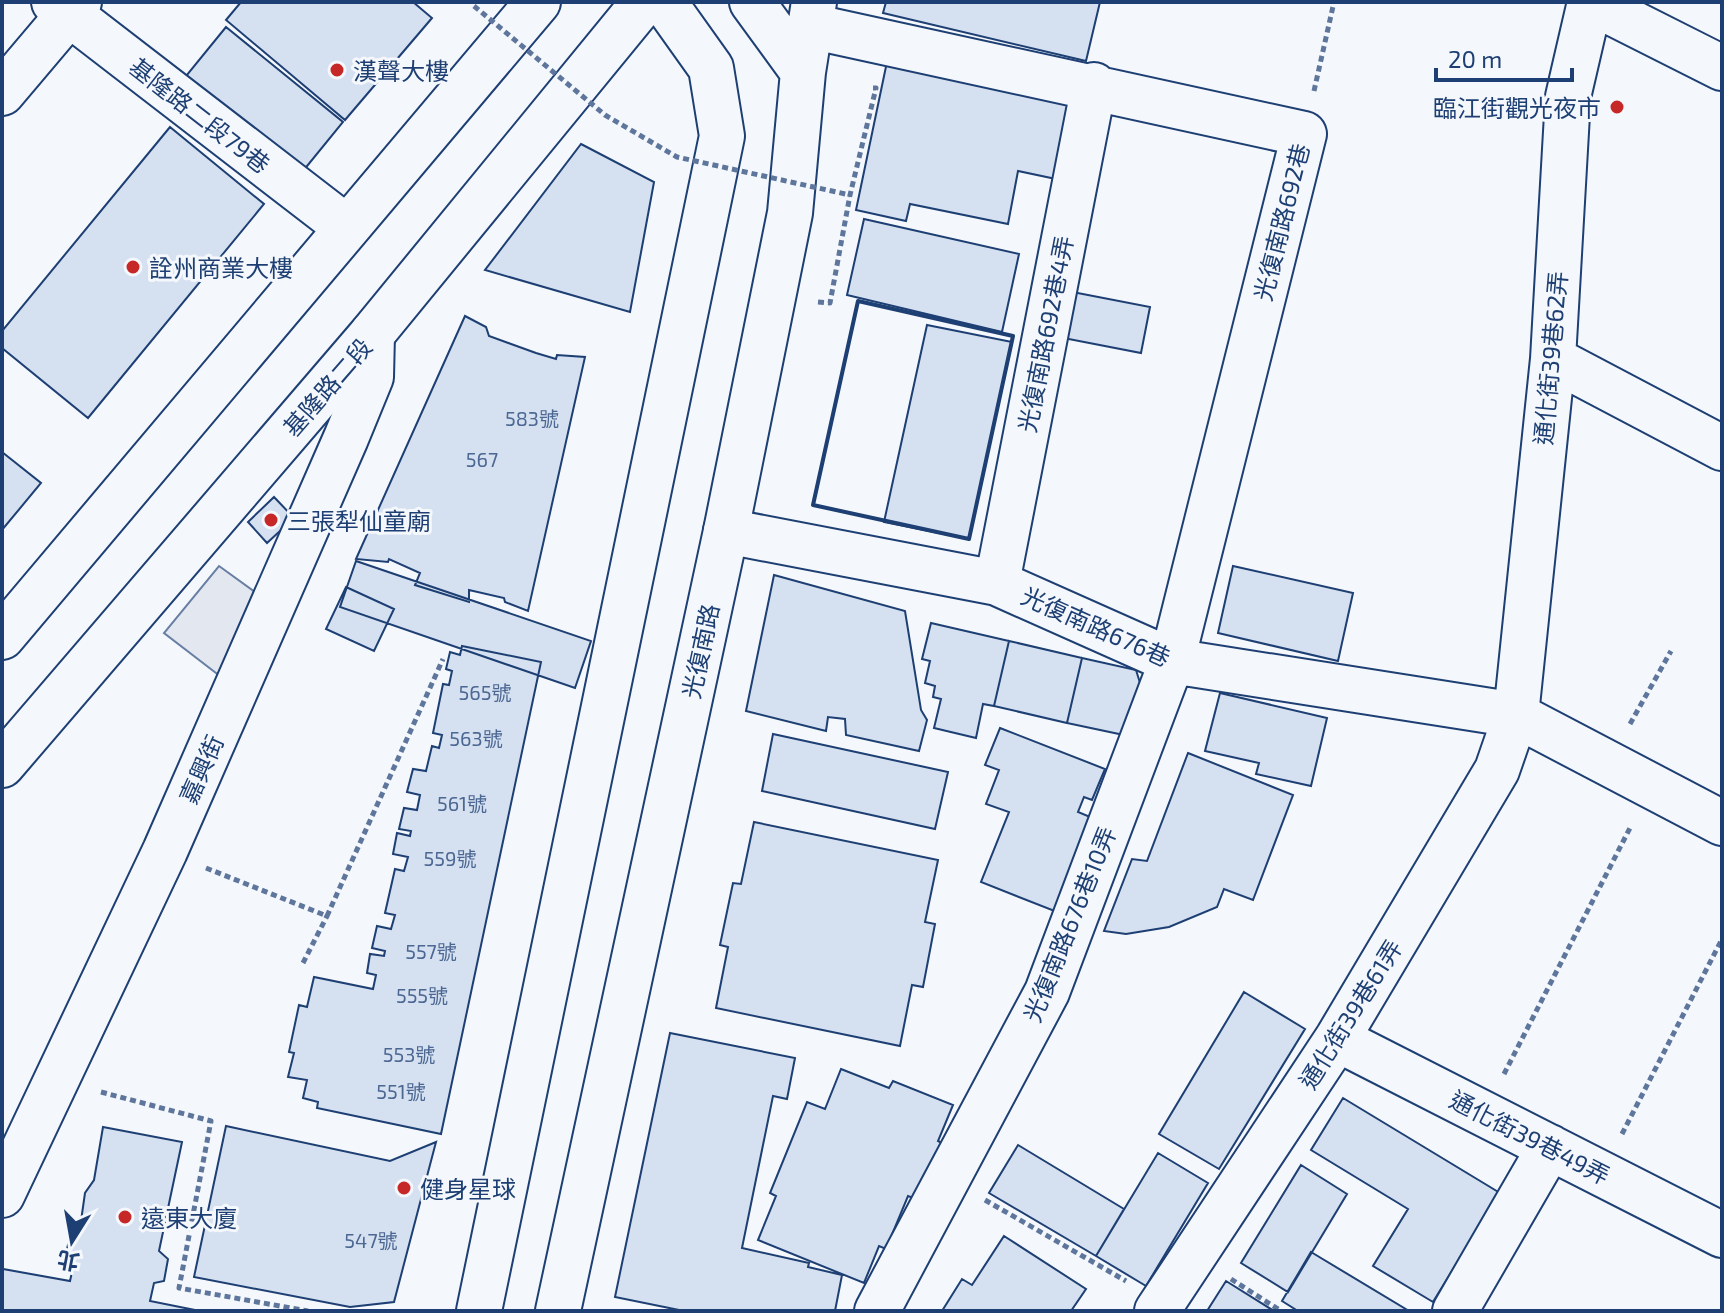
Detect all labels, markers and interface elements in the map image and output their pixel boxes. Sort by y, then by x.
scale bar [1436,32,1572,82]
text: 20 m [1448,44,1502,73]
street label: 基隆路二段79巷 [124,51,276,179]
place label: 漢聲大樓 [353,56,449,85]
marker: 漢聲大樓 [328,61,346,79]
place label: 臨江街觀光夜市 [1433,93,1601,122]
marker: 臨江街觀光夜市 [1608,98,1626,116]
street label: 光復南路692巷 [1247,140,1315,304]
street label: 光復南路692巷4弄 [1012,233,1078,435]
place label: 詮州商業大樓 [149,253,293,282]
marker: 詮州商業大樓 [124,258,142,276]
street label: 通化街39巷62弄 [1528,270,1572,446]
street label: 基隆路二段 [277,332,377,442]
house number: 583號 [505,406,559,430]
house number: 567 [466,447,498,471]
place label: 三張犁仙童廟 [287,506,431,535]
marker: 三張犁仙童廟 [262,511,280,529]
street label: 光復南路676巷 [1017,580,1175,672]
street label: 光復南路 [676,601,724,701]
house number: 565號 [459,680,511,704]
house number: 563號 [449,726,503,750]
street label: 嘉興街 [173,730,229,808]
house number: 561號 [437,791,487,815]
street label: 光復南路676巷10弄 [1017,822,1121,1026]
house number: 559號 [424,846,476,870]
street label: 通化街39巷61弄 [1293,934,1407,1094]
house number: 557號 [405,939,457,963]
house number: 555號 [396,983,448,1007]
house number: 553號 [383,1042,435,1066]
house number: 551號 [376,1079,426,1103]
street label: 通化街39巷49弄 [1445,1084,1615,1190]
place label: 健身星球 [420,1174,516,1203]
marker: 健身星球 [395,1179,413,1197]
north arrow [32,1201,112,1281]
place label: 遠東大廈 [141,1203,237,1232]
marker: 遠東大廈 [116,1208,134,1226]
house number: 547號 [344,1228,398,1252]
text: 北 [55,1247,81,1276]

